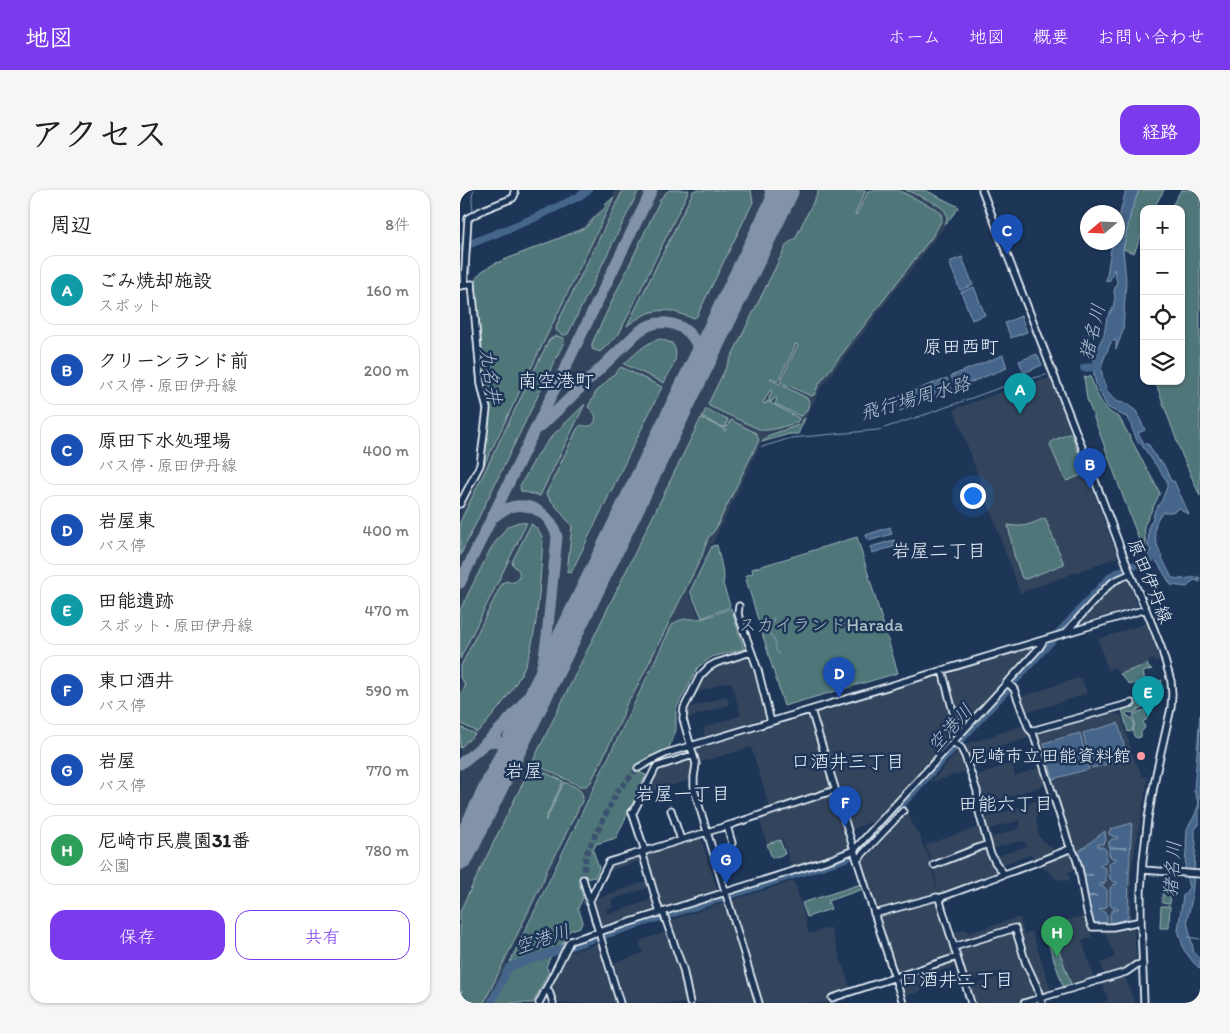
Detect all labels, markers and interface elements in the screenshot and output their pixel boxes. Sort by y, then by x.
text: 地図 [25,23,73,52]
text: ホーム [888,26,941,48]
text: 地図 [969,26,1005,48]
text: 概要 [1033,26,1069,48]
text: お問い合わせ [1097,26,1205,48]
button: 経路 [1120,105,1200,155]
text: アクセス [30,113,168,155]
north arrow [1080,205,1125,250]
map controls [1140,205,1185,385]
button: + [1140,205,1185,250]
text: 周辺 [50,212,92,237]
pin: C [991,214,1023,255]
text: 8件 [385,215,410,234]
button: − [1140,250,1185,295]
text: ごみ焼却施設 [98,269,212,292]
text: A [62,281,72,300]
text: 160 m [366,281,409,300]
button: locate [1140,295,1185,340]
text: スポット [98,296,162,315]
water label: 猪名川 [1074,302,1110,362]
district label: 原田西町 [923,335,999,358]
button: layers [1140,340,1185,385]
water label: 九名井 [476,346,506,407]
text: クリーンランド前 [98,349,249,372]
text: B [62,361,72,380]
text: 200 m [364,361,409,380]
district label: 南空港町 [518,369,594,392]
water label: 飛行場周水路 [857,371,974,425]
pin: A [1004,373,1036,414]
text: バス停 · 原田伊丹線 [98,376,237,395]
text: 原田下水処理場 [98,429,231,452]
text: C [62,441,72,460]
text: 400 m [363,441,409,460]
pin: B [1074,448,1106,489]
text: バス停 · 原田伊丹線 [98,456,237,475]
your location [960,483,986,509]
text: 岩屋東 [98,509,155,532]
text: D [62,521,72,540]
text: 400 m [363,521,409,540]
street label: 原田伊丹線 [1123,535,1177,627]
text: バス停 [98,536,146,555]
district label: 岩屋二丁目 [891,539,987,562]
text: 田能遺跡 [98,589,174,612]
text: E [63,601,71,620]
text: 470 m [365,601,409,620]
park label: スカイランドHarada [739,614,904,636]
text: スポット · 原田伊丹線 [98,616,253,635]
pin: D [823,657,855,698]
text: 東口酒井 [98,669,174,692]
pin: E [1132,676,1164,717]
text: F [63,681,71,700]
text: 590 m [365,681,409,700]
text: バス停 [98,696,146,715]
water label: 空港川 [922,699,978,757]
place label: 尼崎市立田能資料館 [969,745,1131,767]
text: 岩屋 [98,749,136,772]
district label: 口酒井三丁目 [791,750,905,773]
marker: 尼崎市立田能資料館 [1135,750,1147,762]
district label: 岩屋 [505,759,543,782]
text: G [61,761,73,780]
text: 770 m [366,761,409,780]
text: バス停 [98,776,146,795]
district label: 岩屋一丁目 [635,782,731,805]
pin: F [829,786,861,827]
district label: 田能六丁目 [958,792,1054,815]
text: 尼崎市民農園31番 [98,829,250,852]
water label: 猪名川 [1159,840,1185,898]
text: H [61,841,73,860]
text: 780 m [365,841,409,860]
pin: G [710,843,742,884]
text: 公園 [98,856,130,875]
button: 保存 [50,910,225,960]
button: 共有 [235,910,410,960]
pin: H [1041,916,1073,957]
water label: 空港川 [511,919,573,959]
district label: 口酒井二丁目 [900,968,1014,991]

